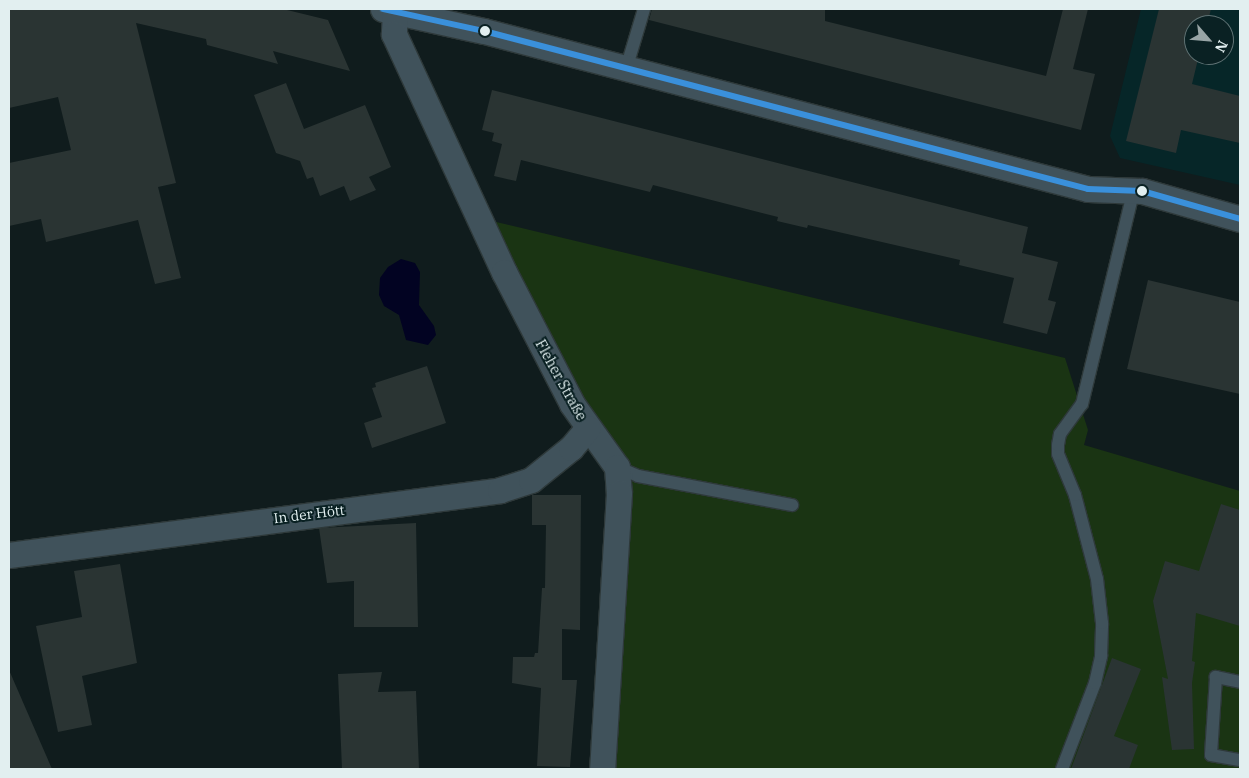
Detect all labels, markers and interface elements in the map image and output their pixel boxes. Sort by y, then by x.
north arrow [1184,15,1234,65]
unlabelled marker [480,26,490,36]
text: N [1211,37,1232,55]
unlabelled marker [1137,186,1147,196]
street label: Fleher Straße [532,337,590,423]
street label: In der Hött [273,501,345,527]

